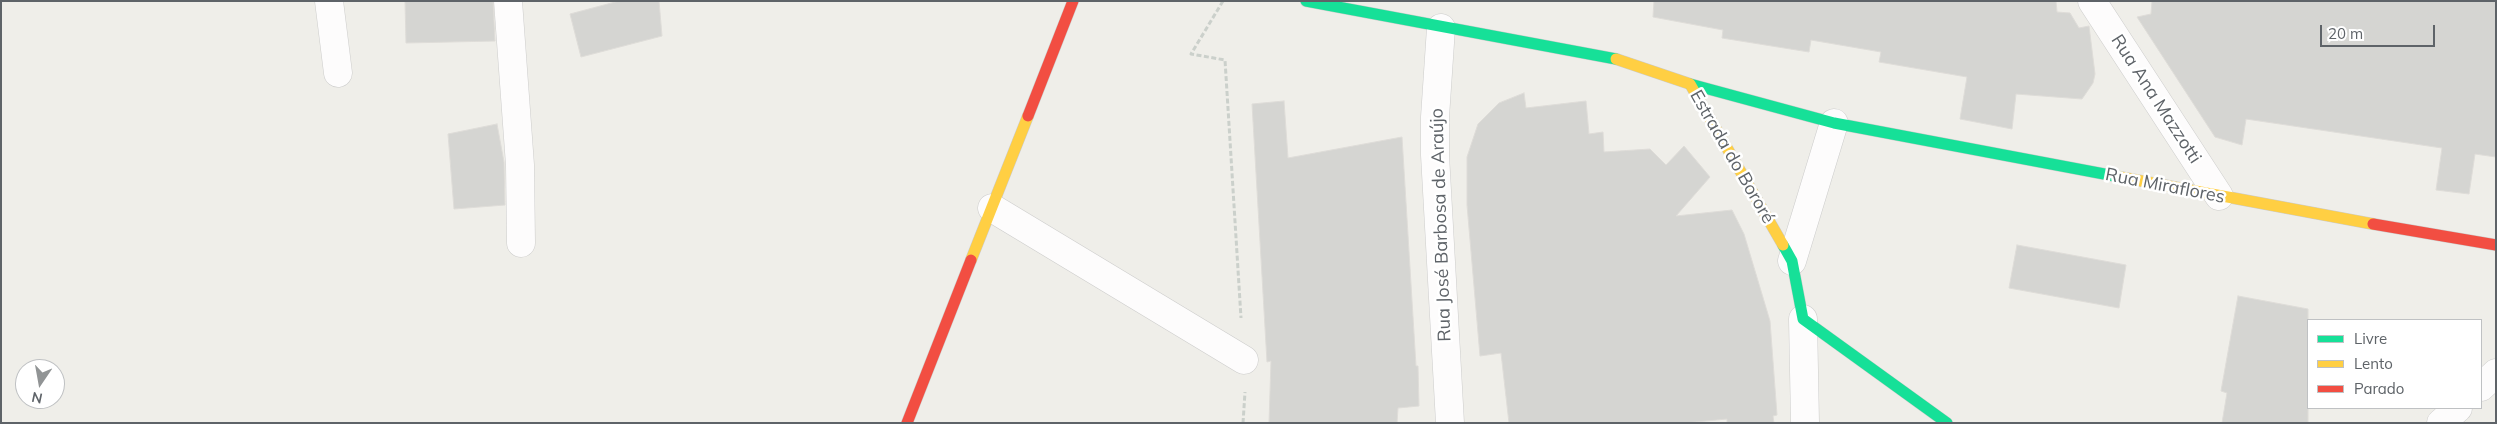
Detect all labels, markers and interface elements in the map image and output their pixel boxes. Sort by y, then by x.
scale bar [2322,15,2437,47]
text: 20 m [2328,24,2363,43]
street label: Rua Ana Mazzotti [2106,31,2206,167]
street label: Estrada do Bororé [1685,87,1779,227]
street label: Rua José Barbosa de Araújo [1426,108,1456,342]
street label: Rua Miraflores [2104,164,2226,208]
legend [2307,319,2482,409]
text: Livre [2354,329,2387,348]
text: Lento [2354,354,2393,373]
north arrow [15,359,65,409]
text: Parado [2354,379,2404,398]
text: N [30,388,44,408]

